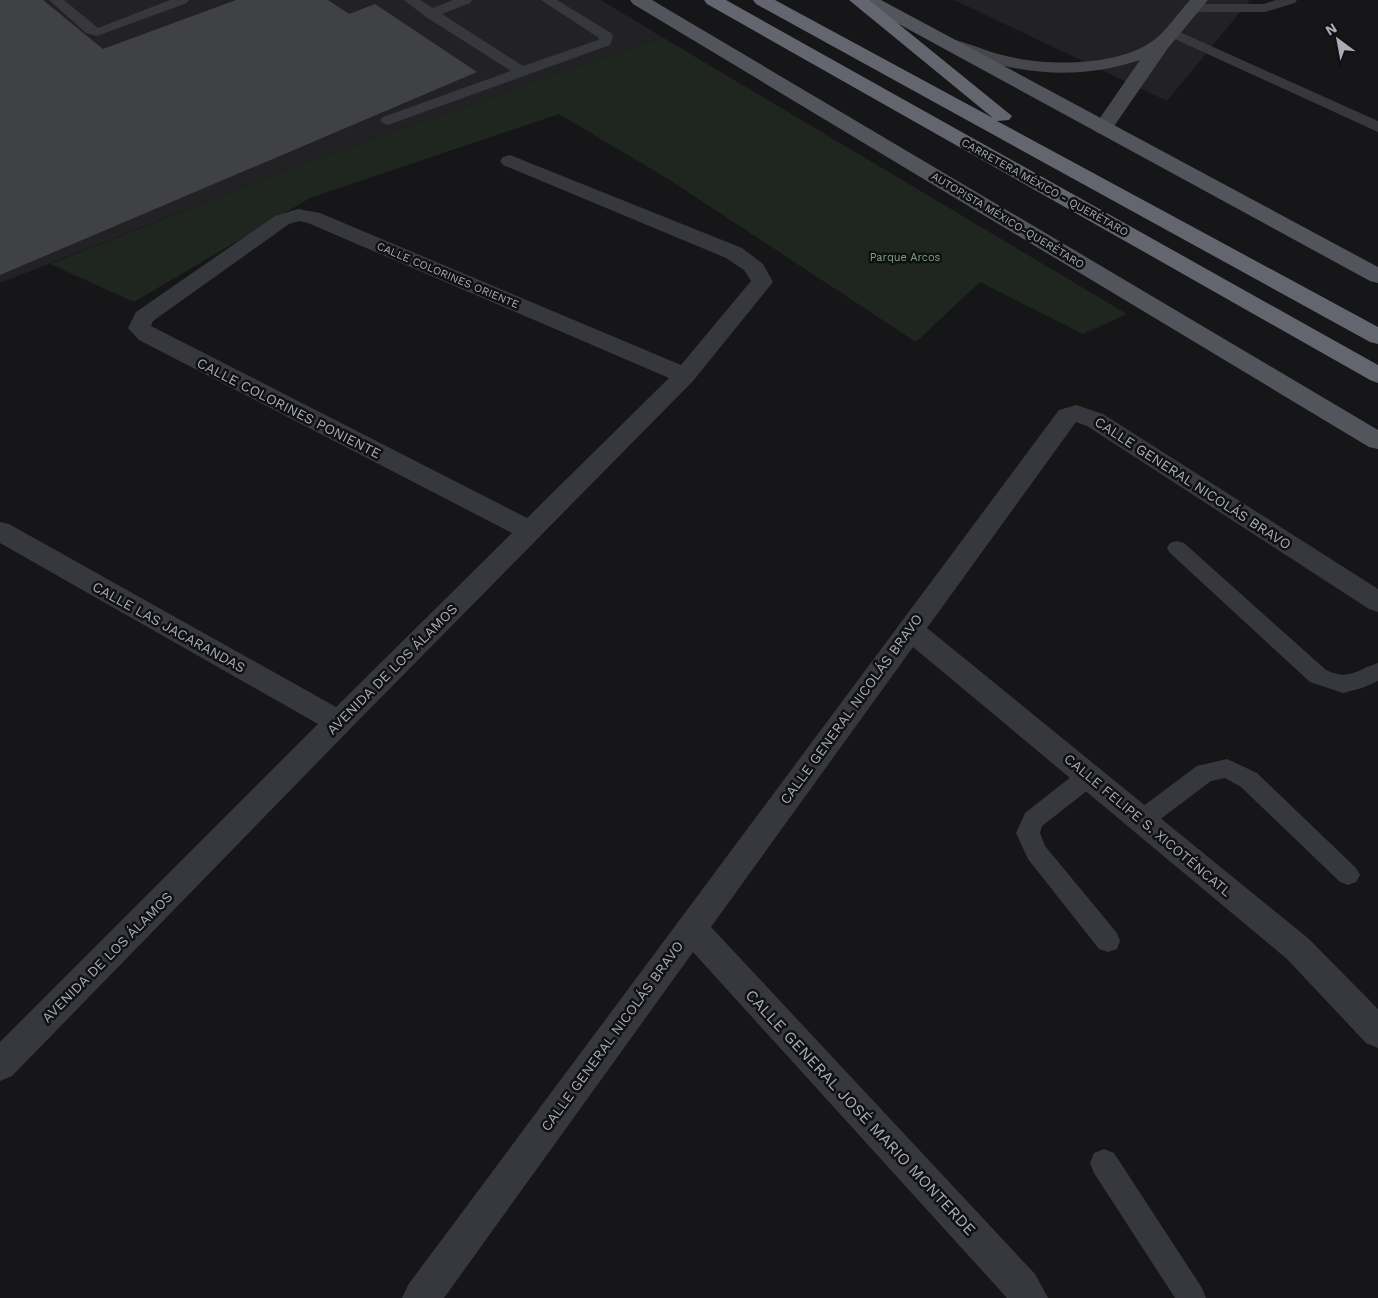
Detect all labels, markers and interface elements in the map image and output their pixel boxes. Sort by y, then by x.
north arrow [1313,15,1363,65]
text: N [1322,19,1340,39]
street label: CARRETERA MÉXICO - QUERÉTARO [959,135,1131,239]
street label: AUTOPISTA MÉXICO-QUERÉTARO [929,169,1087,271]
street label: CALLE COLORINES ORIENTE [375,240,521,311]
park label: Parque Arcos [870,251,941,264]
street label: CALLE COLORINES PONIENTE [194,354,384,462]
street label: CALLE GENERAL NICOLÁS BRAVO [1092,413,1294,553]
street label: CALLE LAS JACARANDAS [90,578,248,676]
street label: AVENIDA DE LOS ÁLAMOS [323,600,461,738]
street label: CALLE GENERAL NICOLÁS BRAVO [777,611,925,807]
street label: CALLE FELIPE S. XICOTÉNCATL [1061,750,1235,900]
street label: AVENIDA DE LOS ÁLAMOS [38,888,176,1026]
street label: CALLE GENERAL NICOLÁS BRAVO [538,938,686,1134]
street label: CALLE GENERAL JOSÉ MARIO MONTERDE [741,986,980,1239]

